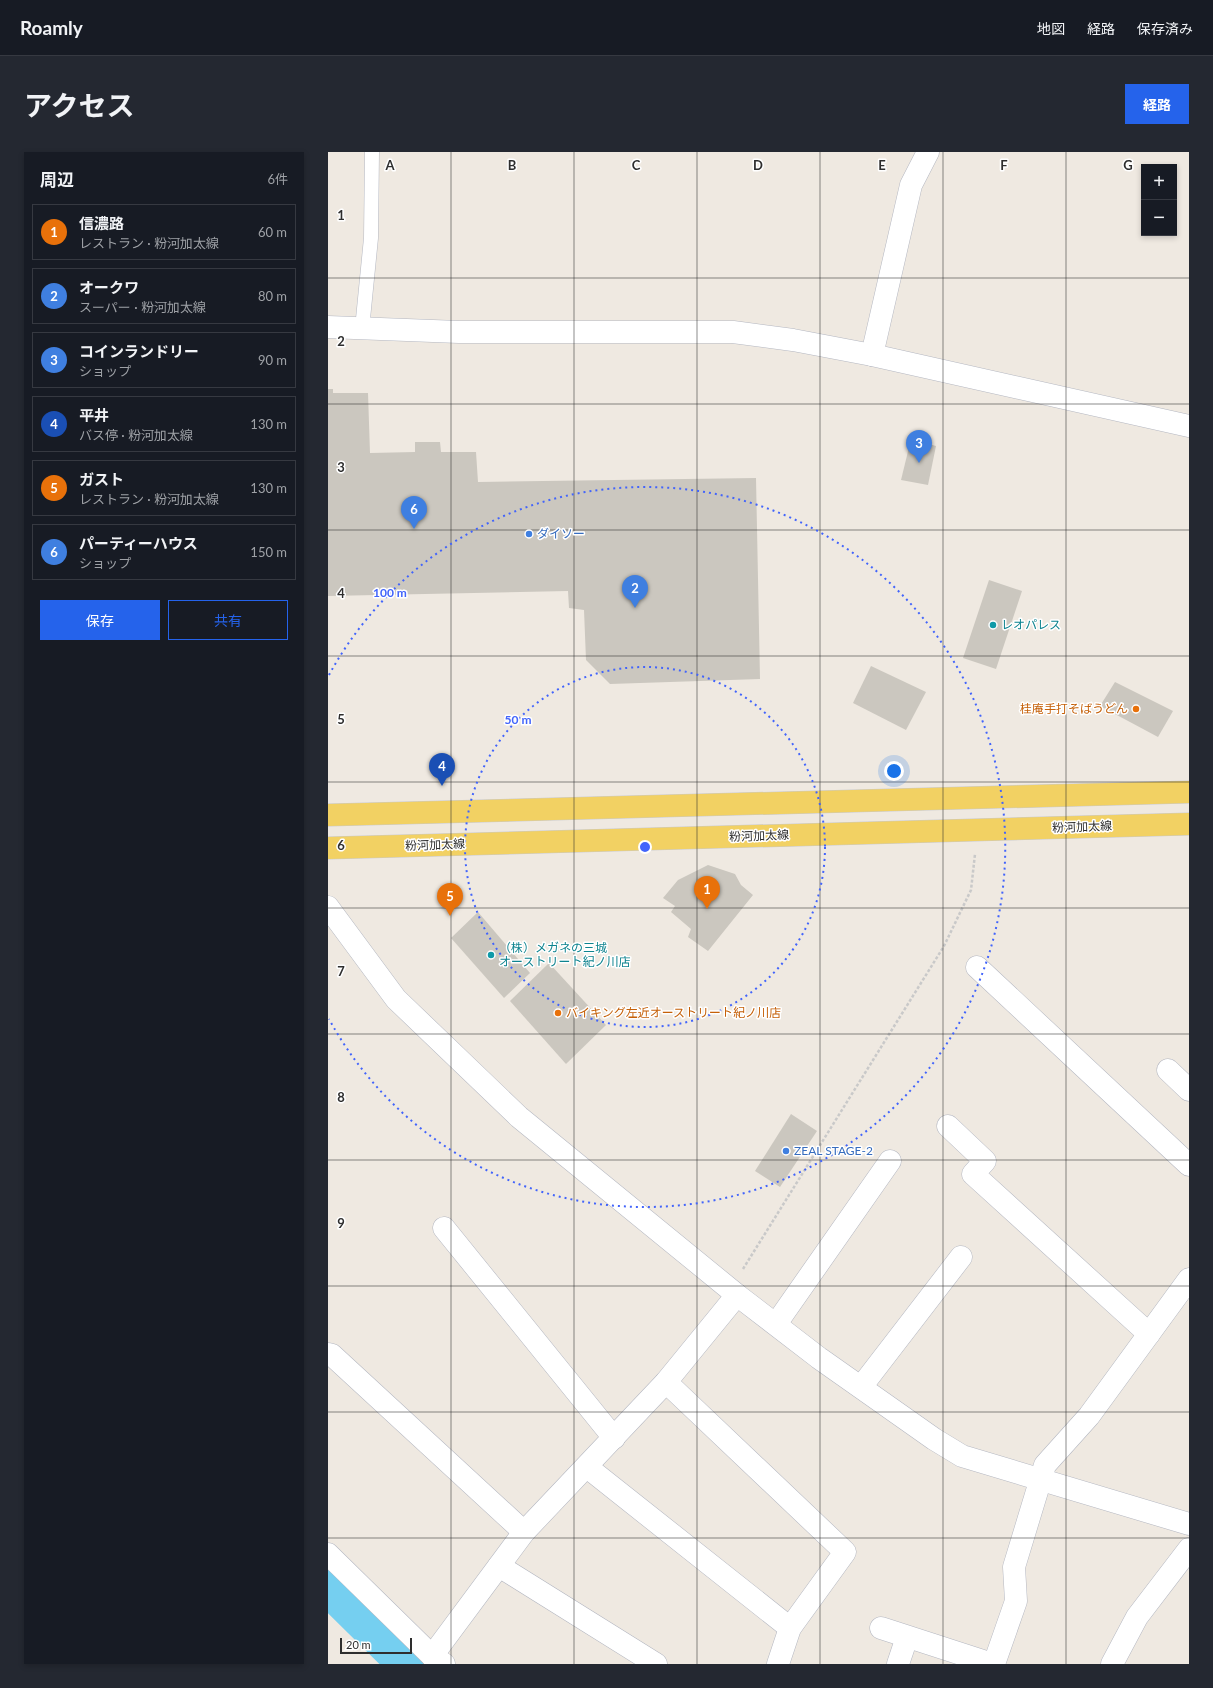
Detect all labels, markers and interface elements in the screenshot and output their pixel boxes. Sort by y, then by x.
text: Roamly [20,16,83,39]
text: 地図 [1037,20,1065,37]
text: 経路 [1087,20,1115,37]
text: 保存済み [1137,20,1193,37]
button: 経路 [1125,84,1189,124]
text: アクセス [24,88,135,122]
text: A [384,157,395,173]
text: B [508,157,517,173]
text: C [632,157,641,173]
text: D [753,157,763,173]
text: E [878,157,886,173]
text: F [1000,157,1008,173]
text: G [1123,157,1133,173]
map controls [1141,164,1177,236]
button: + [1141,164,1177,200]
text: 周辺 [40,169,74,190]
text: 6件 [267,171,288,187]
button: − [1141,200,1177,236]
text: 1 [337,207,345,223]
text: 信濃路 [79,214,124,232]
text: 1 [50,224,58,240]
text: 60 m [258,224,287,240]
text: レストラン · 粉河加太線 [79,235,219,251]
text: オークワ [79,278,139,296]
text: 2 [50,288,58,304]
text: 80 m [258,288,287,304]
text: スーパー · 粉河加太線 [79,299,206,315]
text: 2 [337,333,345,349]
text: コインランドリー [79,342,199,360]
text: 3 [50,352,58,368]
text: 90 m [258,352,287,368]
text: ショップ [79,363,131,379]
text: 平井 [79,406,109,424]
text: 4 [50,416,58,432]
text: 130 m [250,416,287,432]
text: バス停 · 粉河加太線 [79,427,193,443]
pin: 3 [906,430,932,463]
text: 3 [337,459,345,475]
text: ガスト [79,470,124,488]
text: 5 [50,480,58,496]
text: 130 m [250,480,287,496]
text: レストラン · 粉河加太線 [79,491,219,507]
pin: 6 [401,496,427,529]
place label: ダイソー [537,526,585,541]
marker: ダイソー [524,529,534,539]
text: パーティーハウス [79,534,198,552]
text: 6 [50,544,58,560]
text: 150 m [250,544,287,560]
text: ショップ [79,555,131,571]
pin: 2 [622,575,648,608]
text: 4 [337,585,345,601]
text: 100 m [373,585,407,600]
button: 保存 [40,600,160,640]
button: 共有 [168,600,288,640]
place label: レオパレス [1001,617,1061,632]
marker: レオパレス [988,620,998,630]
place label: 桂庵手打そばうどん [1020,701,1128,716]
marker: 桂庵手打そばうどん [1131,704,1141,714]
text: 5 [337,711,345,727]
text: 50 m [505,712,531,727]
pin: 4 [429,753,455,786]
your location [884,761,904,781]
street label: 粉河加太線 [1052,818,1112,835]
street label: 粉河加太線 [729,827,789,844]
street label: 粉河加太線 [405,836,465,853]
text: 6 [337,837,345,853]
centre of rings [638,840,652,854]
pin: 1 [694,876,720,909]
pin: 5 [437,883,463,916]
place label: （株）メガネの三城 オーストリート紀ノ川店 [499,940,630,969]
marker: （株）メガネの三城 オーストリート紀ノ川店 [486,950,496,960]
text: 7 [337,963,345,979]
place label: バイキング左近オーストリート紀ノ川店 [566,1005,781,1020]
marker: バイキング左近オーストリート紀ノ川店 [553,1008,563,1018]
text: 8 [337,1089,345,1105]
place label: ZEAL STAGE-2 [794,1143,873,1158]
marker: ZEAL STAGE-2 [781,1146,791,1156]
text: 9 [337,1215,345,1231]
scale bar [340,1636,412,1655]
text: 20 m [346,1638,371,1651]

